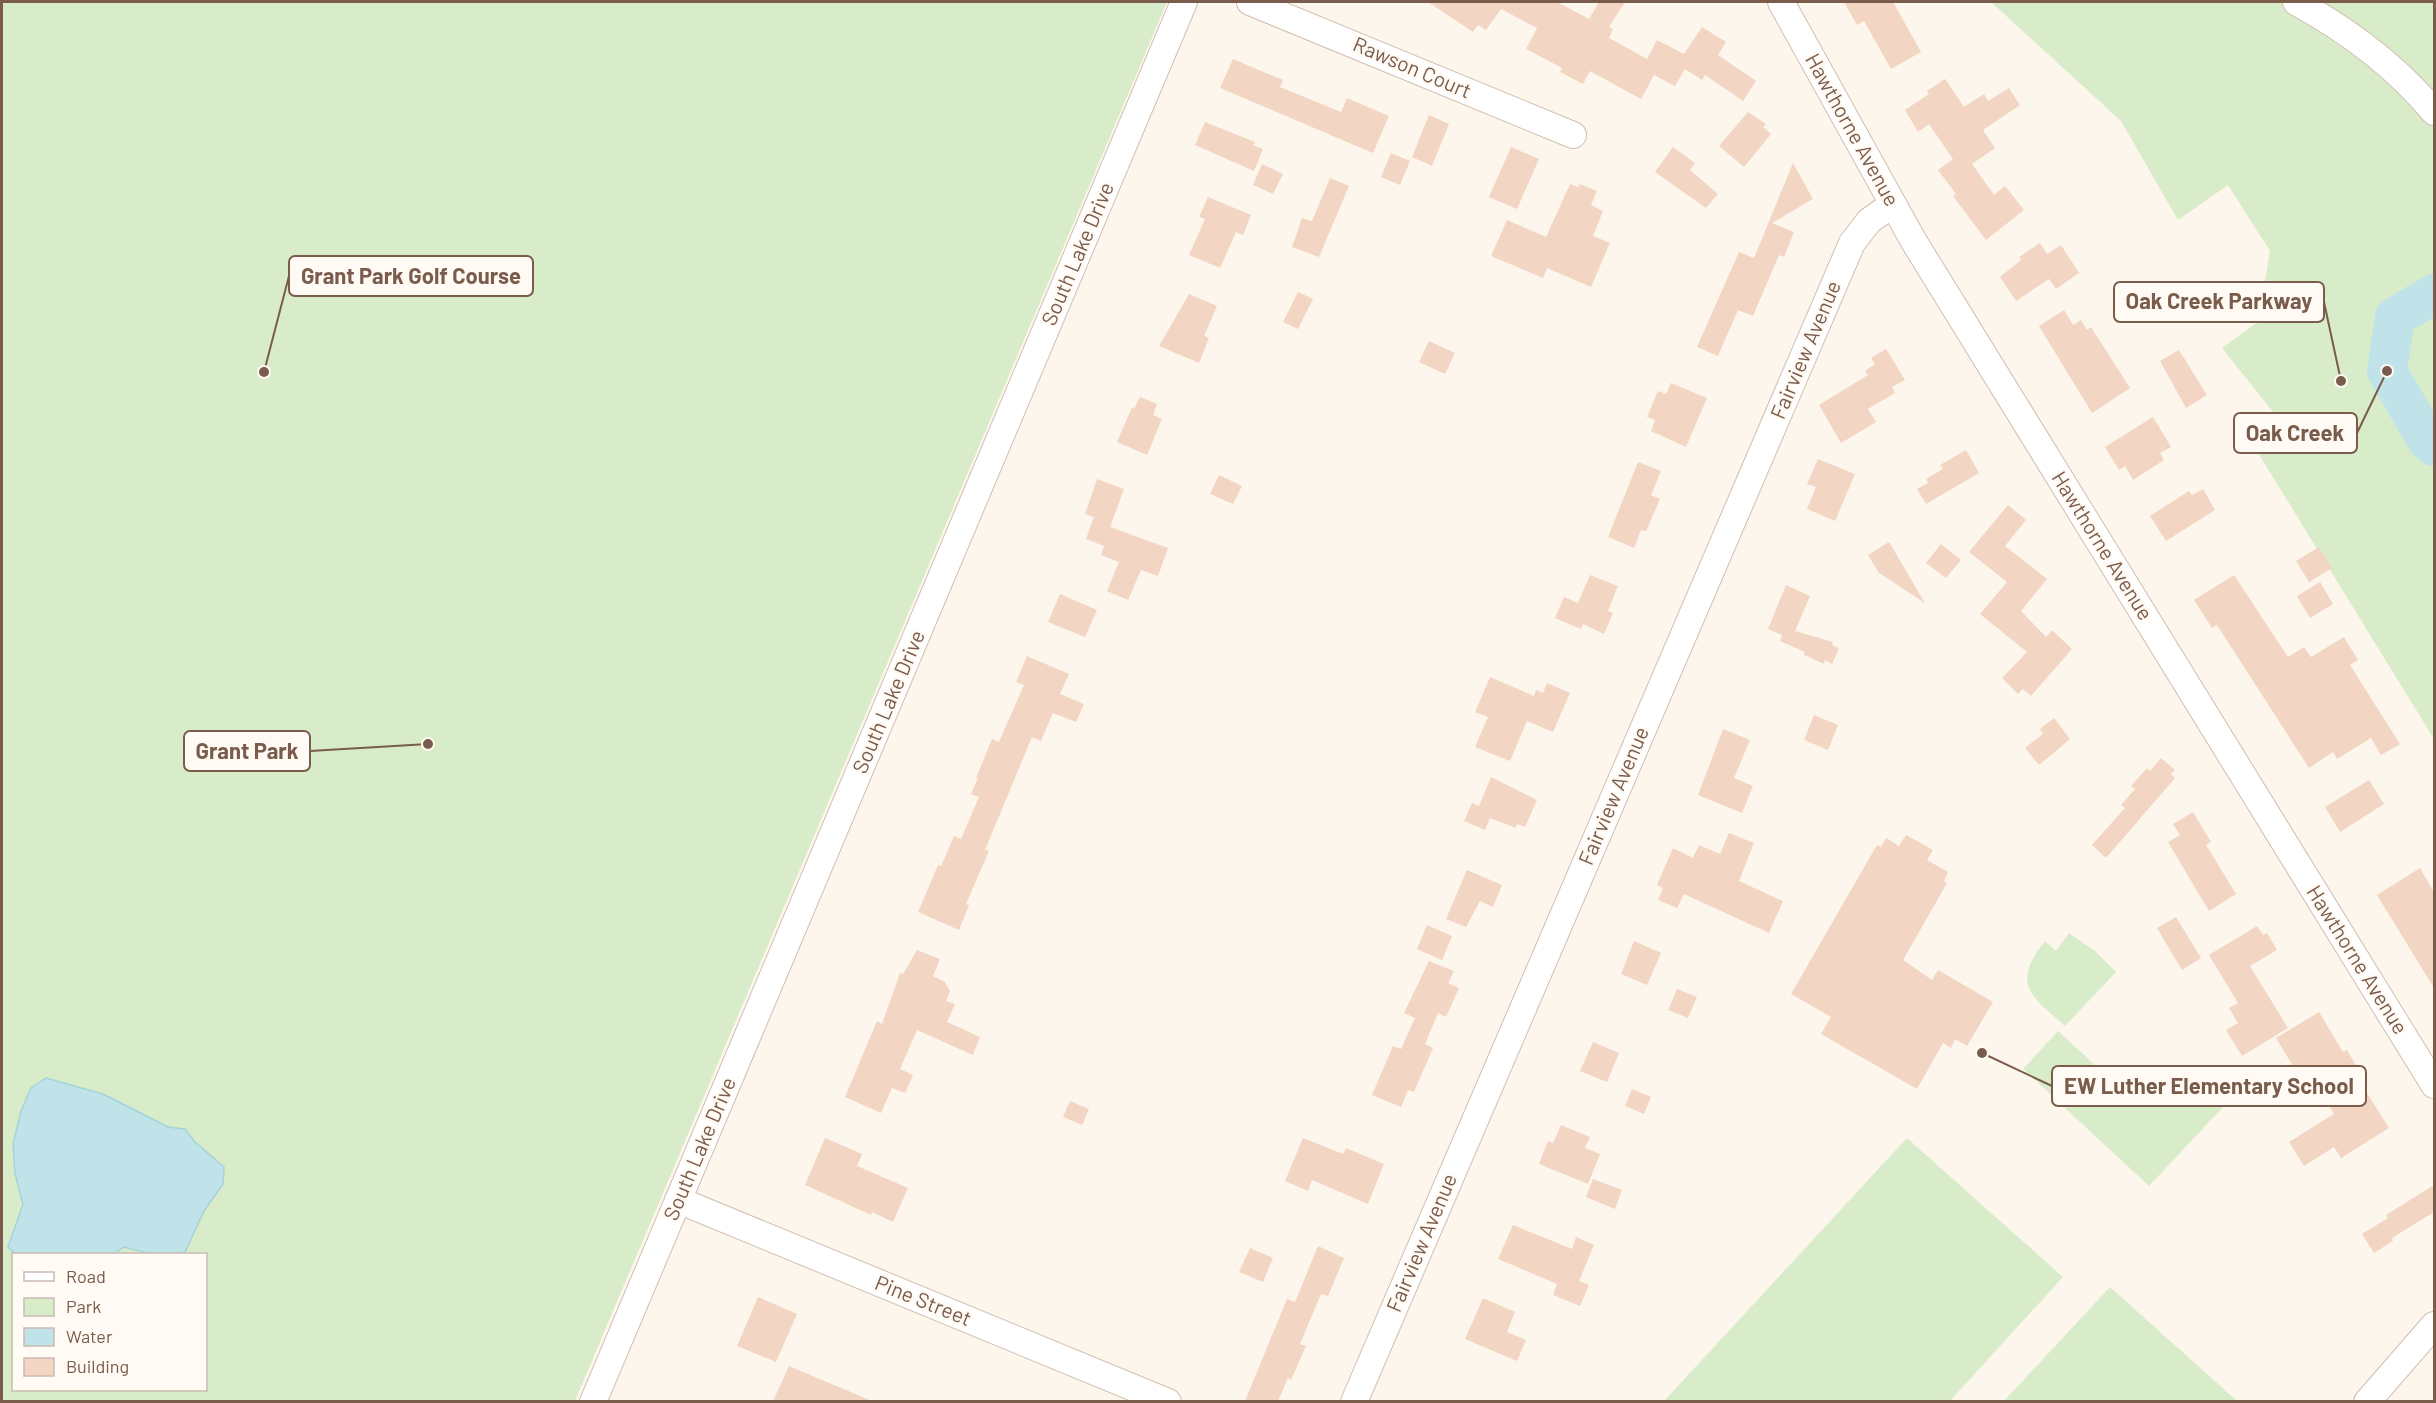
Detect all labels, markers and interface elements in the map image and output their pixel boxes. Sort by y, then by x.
street label: Rawson Court [1350,30,1475,103]
street label: Hawthorne Avenue [1801,49,1906,210]
street label: South Lake Drive [1035,178,1118,329]
callout: Grant Park Golf Course [289,256,533,296]
text: Grant Park Golf Course [301,262,521,288]
street label: Fairview Avenue [1764,276,1845,422]
callout: Oak Creek Parkway [2114,282,2324,322]
text: Oak Creek Parkway [2126,287,2312,313]
callout: Oak Creek [2234,413,2357,453]
text: Oak Creek [2246,419,2345,445]
street label: Hawthorne Avenue [2047,466,2159,624]
street label: South Lake Drive [846,626,929,777]
street label: Fairview Avenue [1572,722,1653,868]
callout: Grant Park [184,731,310,771]
text: Grant Park [196,737,299,763]
street label: Hawthorne Avenue [2302,880,2414,1038]
callout: EW Luther Elementary School [2052,1066,2366,1106]
text: EW Luther Elementary School [2064,1072,2354,1098]
street label: South Lake Drive [657,1073,740,1224]
street label: Fairview Avenue [1380,1169,1461,1315]
legend [12,1253,207,1391]
text: Road [66,1265,106,1287]
street label: Pine Street [872,1269,975,1330]
text: Park [66,1295,101,1317]
text: Water [66,1325,113,1347]
text: Building [66,1355,129,1377]

